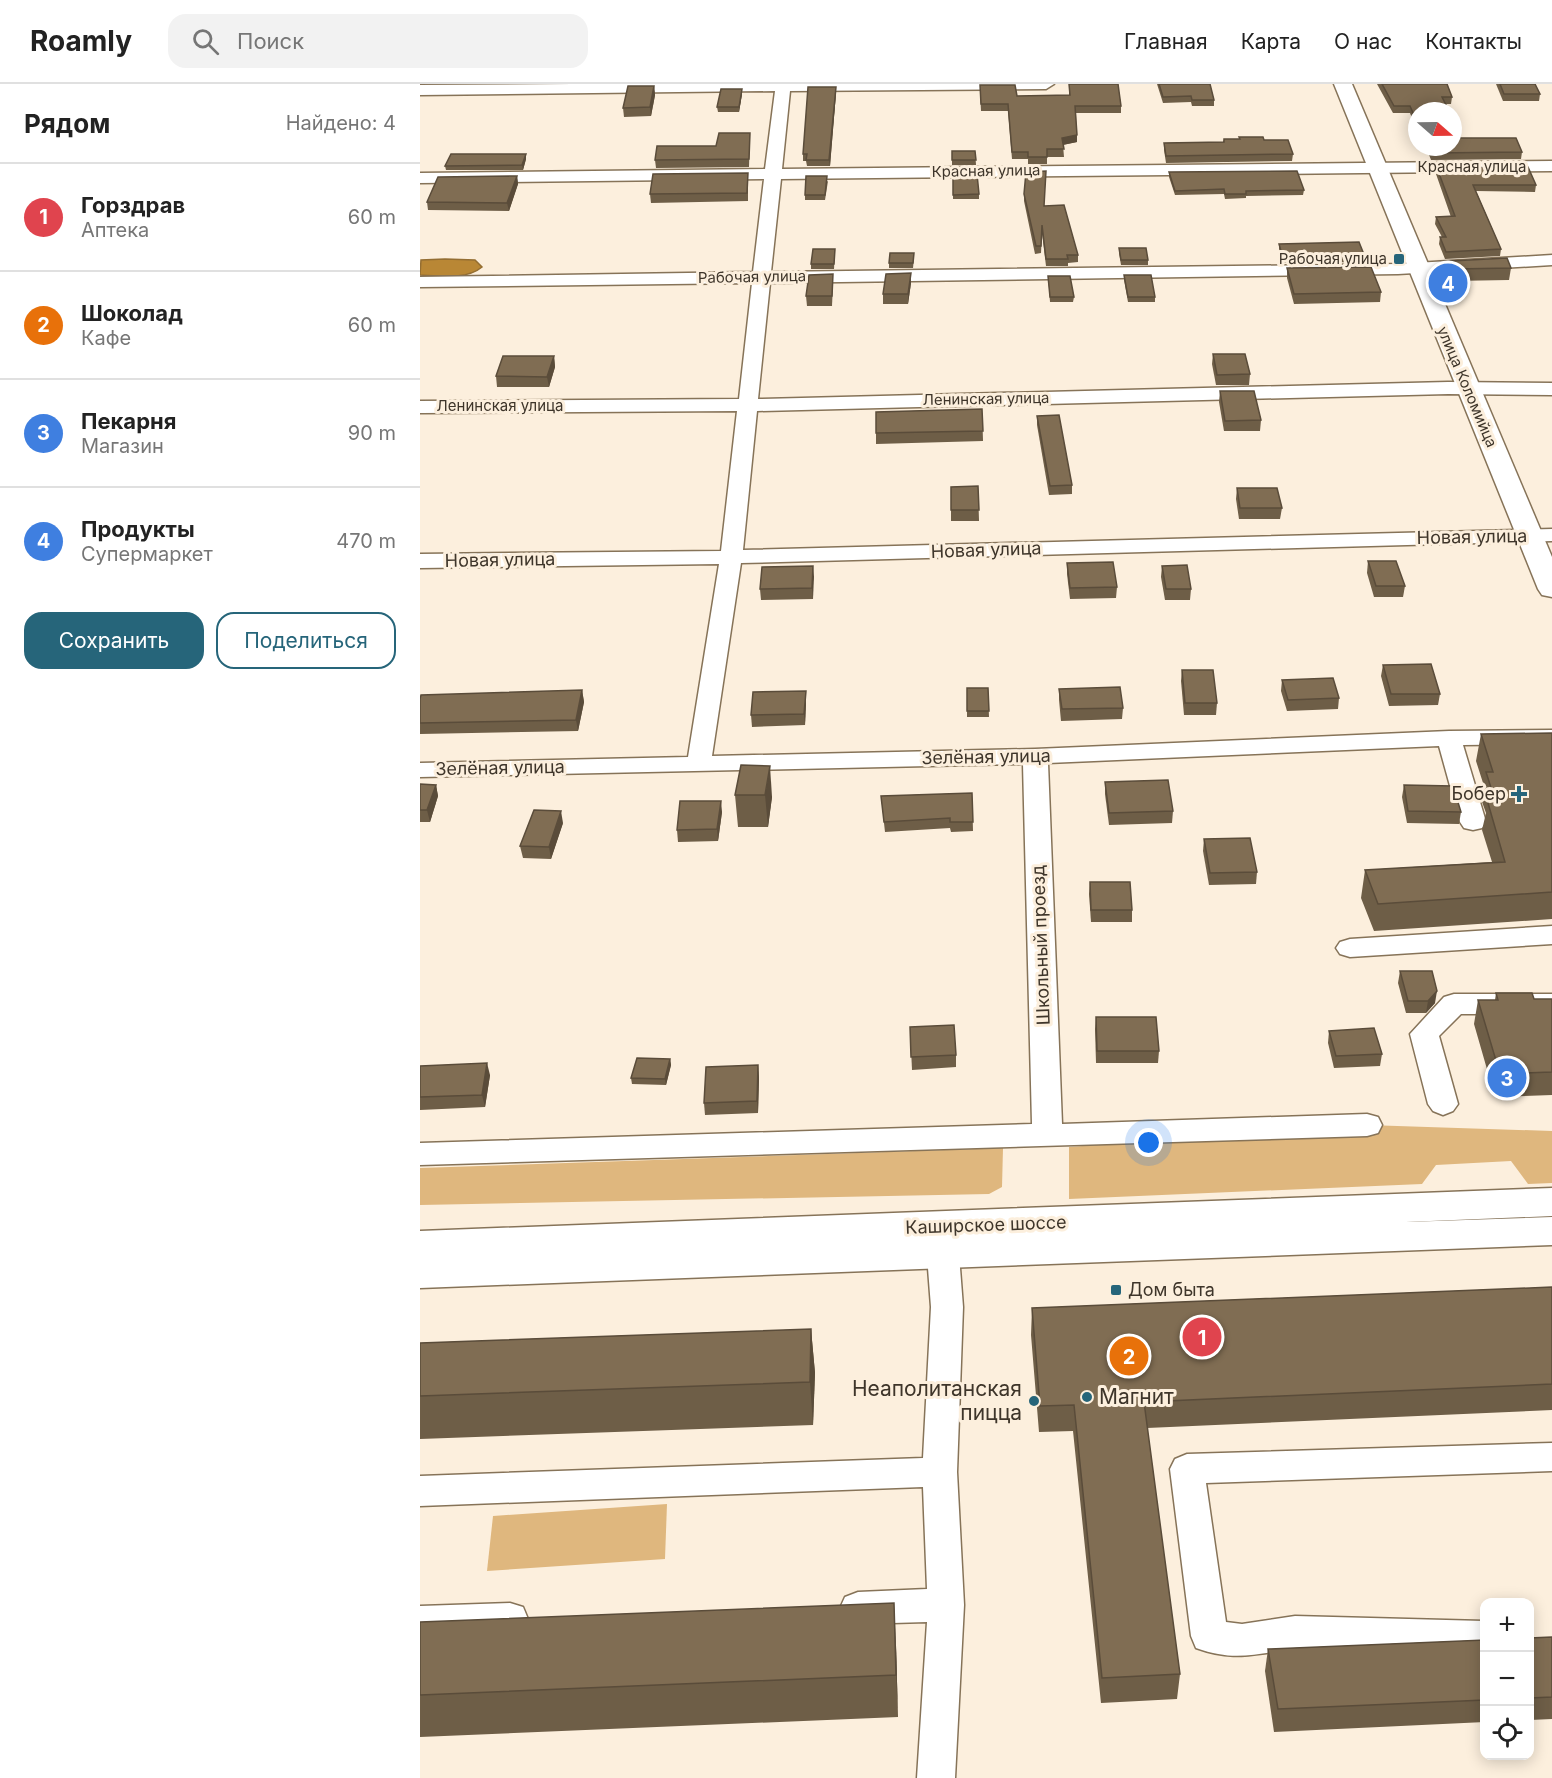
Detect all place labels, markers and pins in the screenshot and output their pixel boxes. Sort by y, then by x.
place label: Рабочая улица [1279,249,1387,268]
marker: Рабочая улица [1392,252,1406,266]
pin: 4 [1428,260,1468,306]
place label: Бобер [1451,783,1506,804]
marker: Бобер [1510,785,1528,803]
pin: 3 [1488,1056,1526,1100]
place label: Дом быта [1128,1279,1215,1300]
marker: Дом быта [1109,1283,1123,1297]
pin: 1 [1182,1314,1222,1360]
pin: 2 [1110,1334,1148,1378]
place label: Неаполитанская пицца [852,1376,1022,1425]
place label: Магнит [1099,1384,1174,1409]
marker: Магнит [1080,1390,1094,1404]
marker: Неаполитанская пицца [1027,1394,1041,1408]

